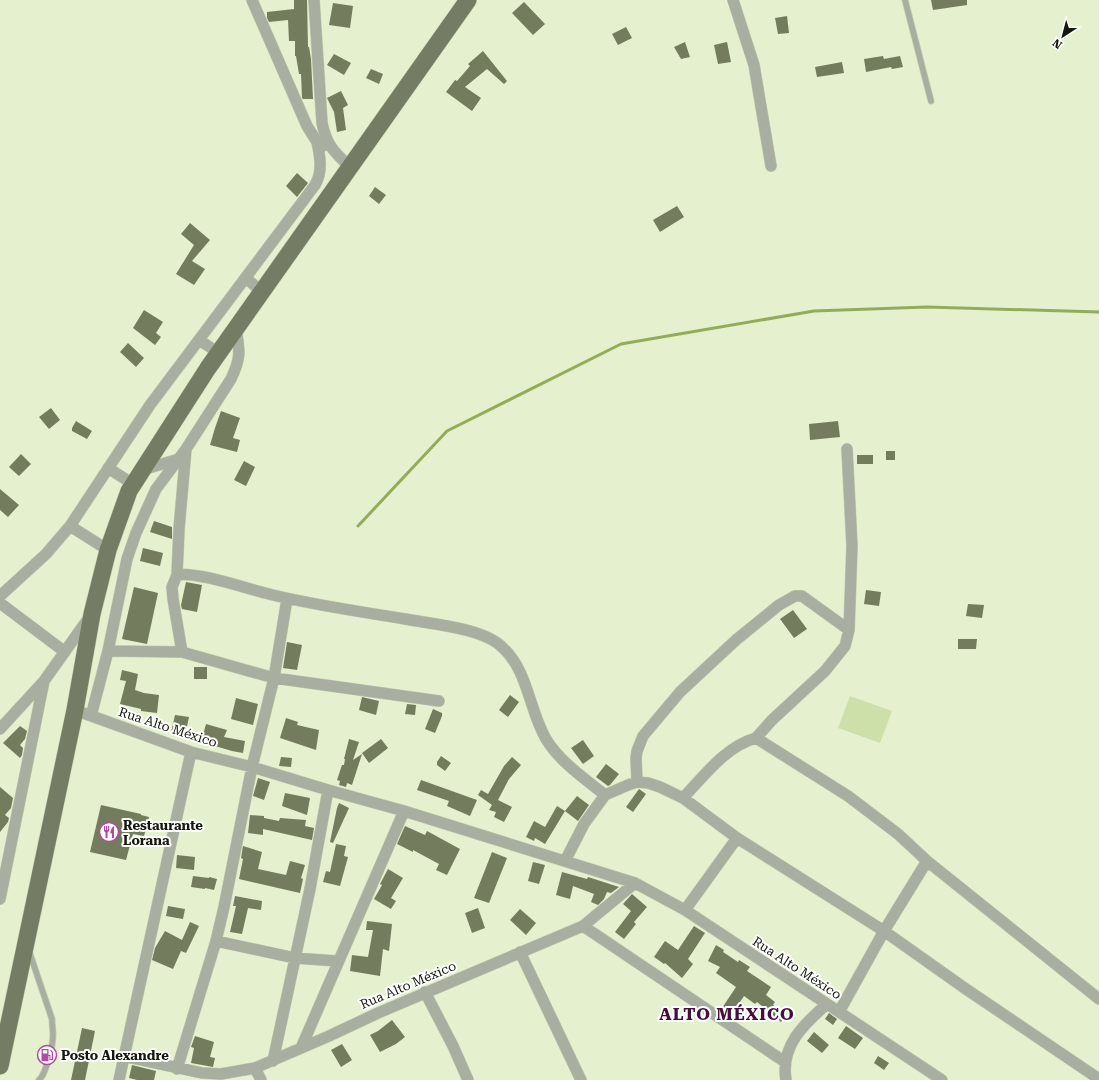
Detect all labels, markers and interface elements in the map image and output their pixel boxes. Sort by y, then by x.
north arrow [1043,16,1083,56]
text: N [1050,36,1065,51]
street label: Rua Alto México [117,704,219,750]
place label: Restaurante Lorana [123,818,203,848]
restaurant icon: Restaurante Lorana [98,821,120,843]
street label: Rua Alto México [750,934,844,1002]
street label: Rua Alto México [358,958,458,1012]
district label: ALTO MÉXICO [659,1004,795,1024]
fuel station icon: Posto Alexandre [36,1044,58,1066]
place label: Posto Alexandre [61,1048,169,1063]

